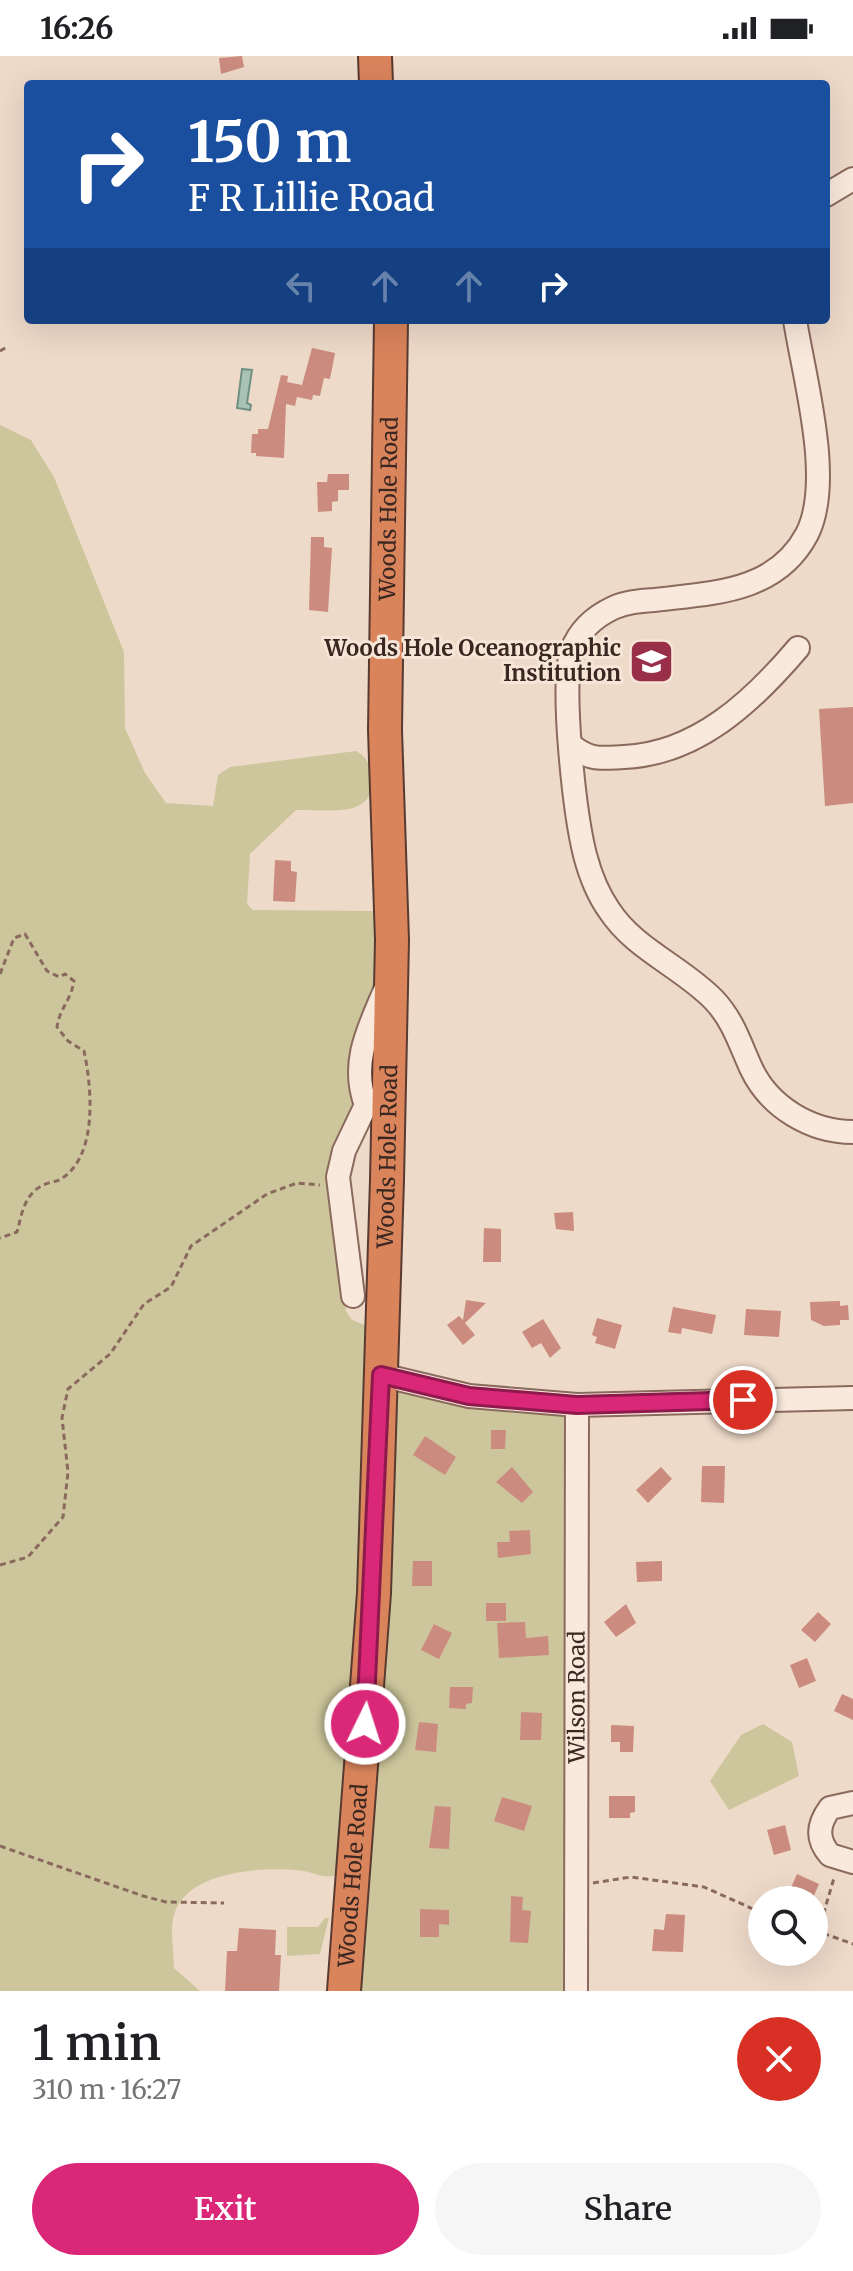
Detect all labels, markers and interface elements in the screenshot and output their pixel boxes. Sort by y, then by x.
text: 16:26 [40,9,114,47]
text: 150 m [188,107,351,177]
icon: right [56,112,160,216]
text: F R Lillie Road [188,176,435,221]
icon: left [279,264,323,308]
icon: ahead [363,264,407,308]
icon: ahead [447,264,491,308]
icon: right [531,264,575,308]
street label: Woods Hole Road [373,416,404,602]
place label: Woods Hole Oceanographic Institution [324,634,621,687]
school or university icon: Woods Hole Oceanographic Institution [628,637,676,685]
street label: Woods Hole Road [371,1064,403,1250]
pin [709,1366,777,1434]
icon: arrive [721,1378,765,1422]
street label: Wilson Road [562,1631,591,1764]
position arrow [323,1682,407,1766]
street label: Woods Hole Road [332,1782,374,1969]
map controls [748,1886,828,1966]
button: search [748,1886,828,1966]
text: 1 min [32,2013,161,2073]
button: close [737,2017,821,2101]
text: 310 m · 16:27 [32,2073,181,2106]
button: Exit [32,2163,419,2255]
button: Share [435,2163,821,2255]

